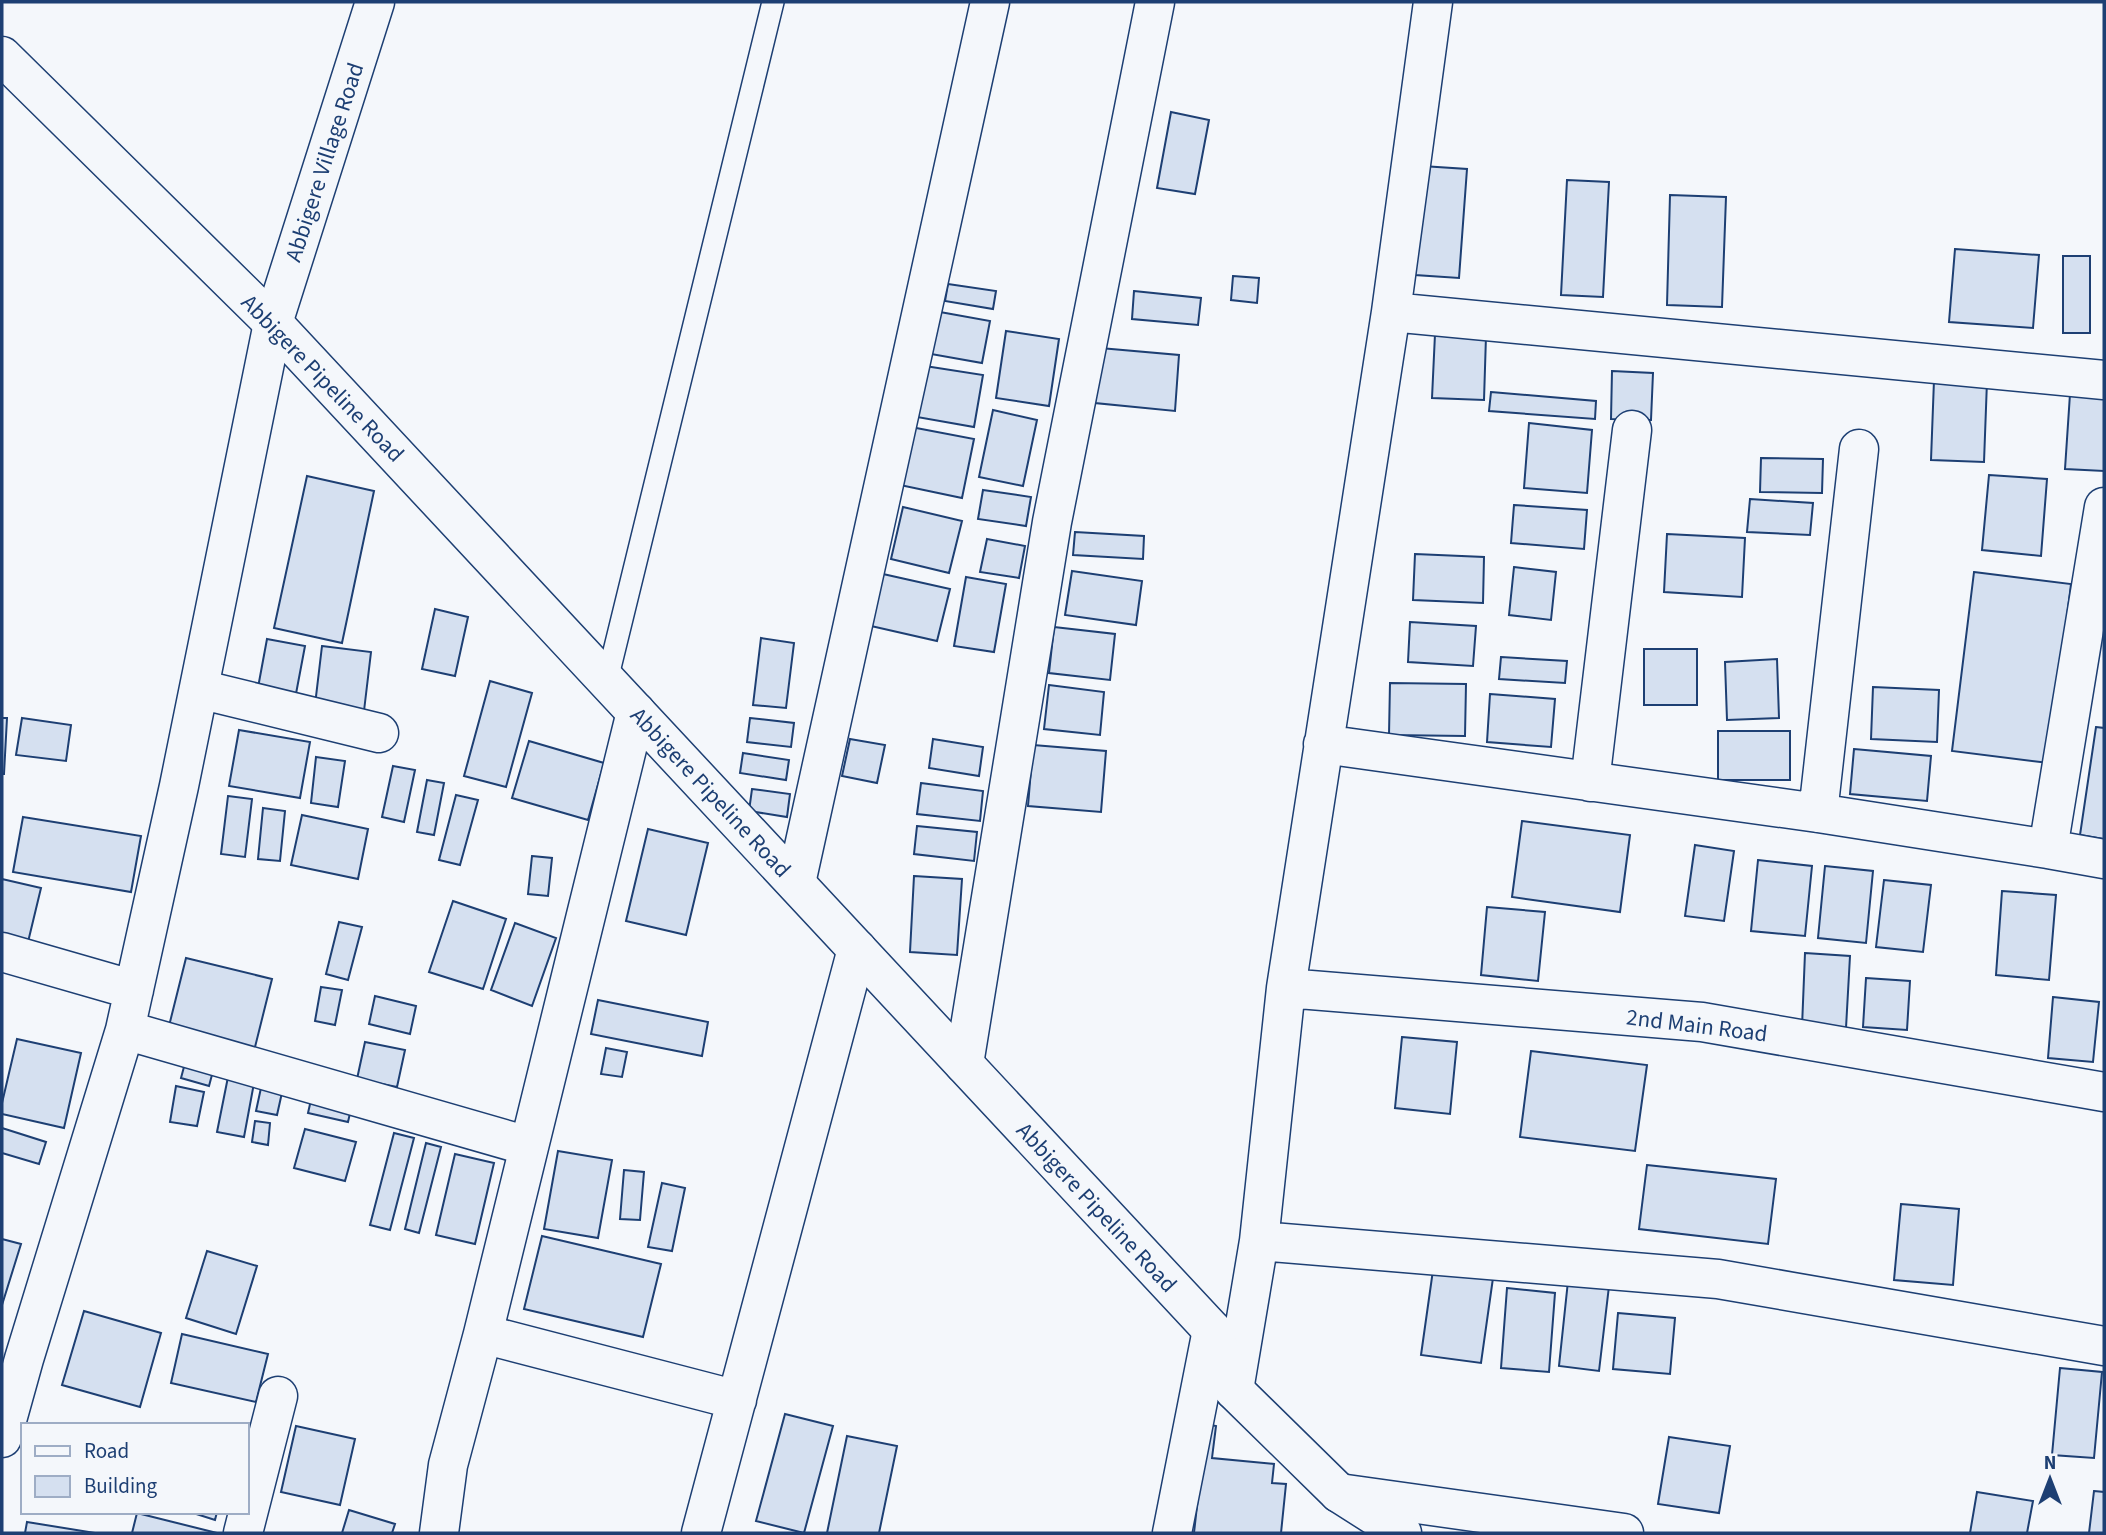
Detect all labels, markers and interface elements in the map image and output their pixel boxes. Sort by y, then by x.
street label: Abbigere Village Road [277,58,372,266]
street label: Abbigere Pipeline Road [234,287,412,470]
street label: Abbigere Pipeline Road [623,700,799,885]
street label: 2nd Main Road [1625,1000,1769,1051]
street label: Abbigere Pipeline Road [1009,1115,1185,1300]
legend [21,1423,248,1514]
text: Road [84,1436,129,1466]
north arrow [2015,1444,2085,1514]
text: N [2044,1450,2056,1477]
text: Building [84,1471,158,1501]

